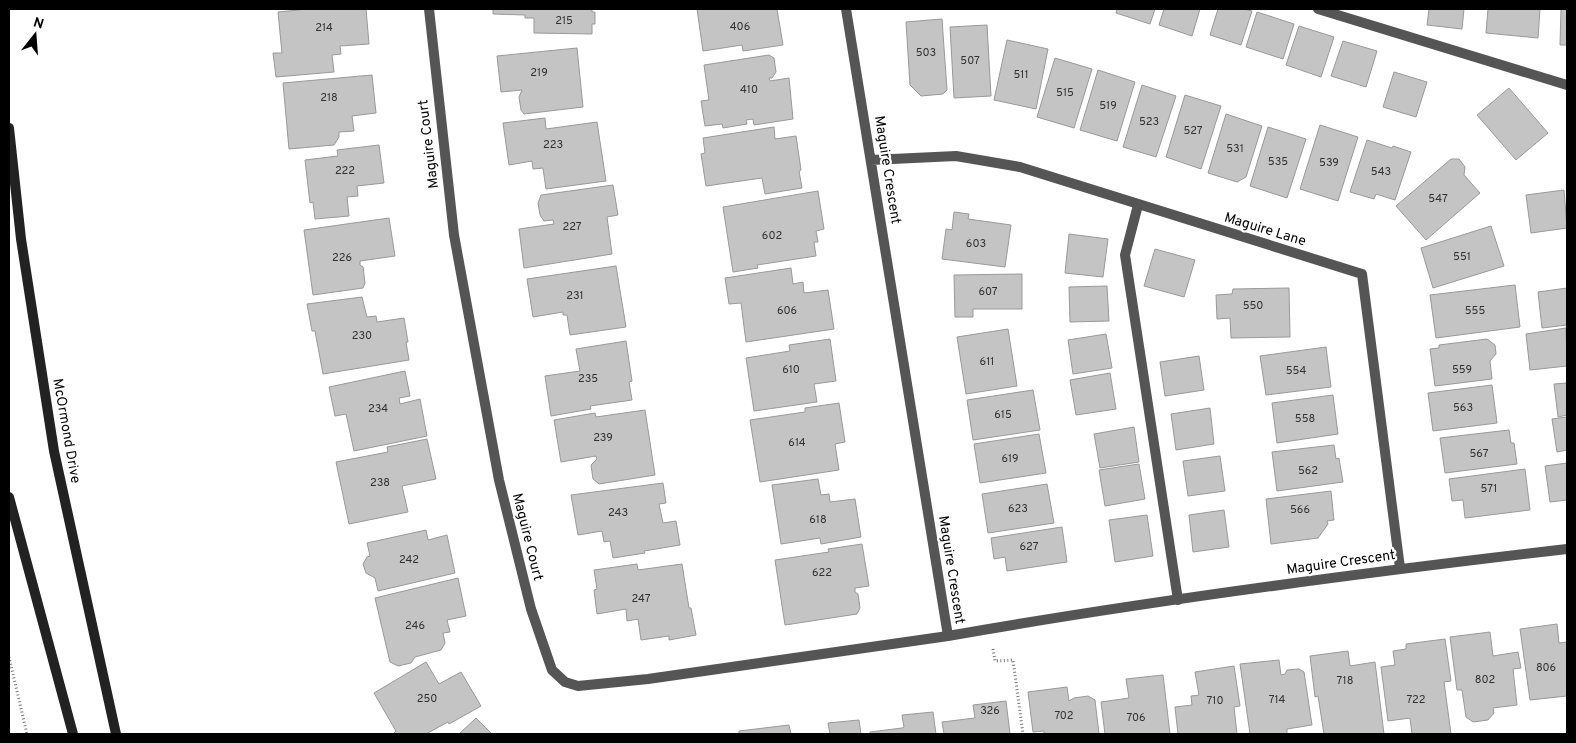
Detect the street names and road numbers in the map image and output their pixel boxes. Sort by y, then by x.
street label: Maguire Court [415,99,443,189]
street label: Maguire Crescent [870,115,904,225]
street label: Maguire Lane [1222,209,1308,251]
street label: McOrmond Drive [48,377,84,485]
street label: Maguire Court [508,492,546,582]
street label: Maguire Crescent [934,515,968,625]
street label: Maguire Crescent [1286,547,1396,579]

